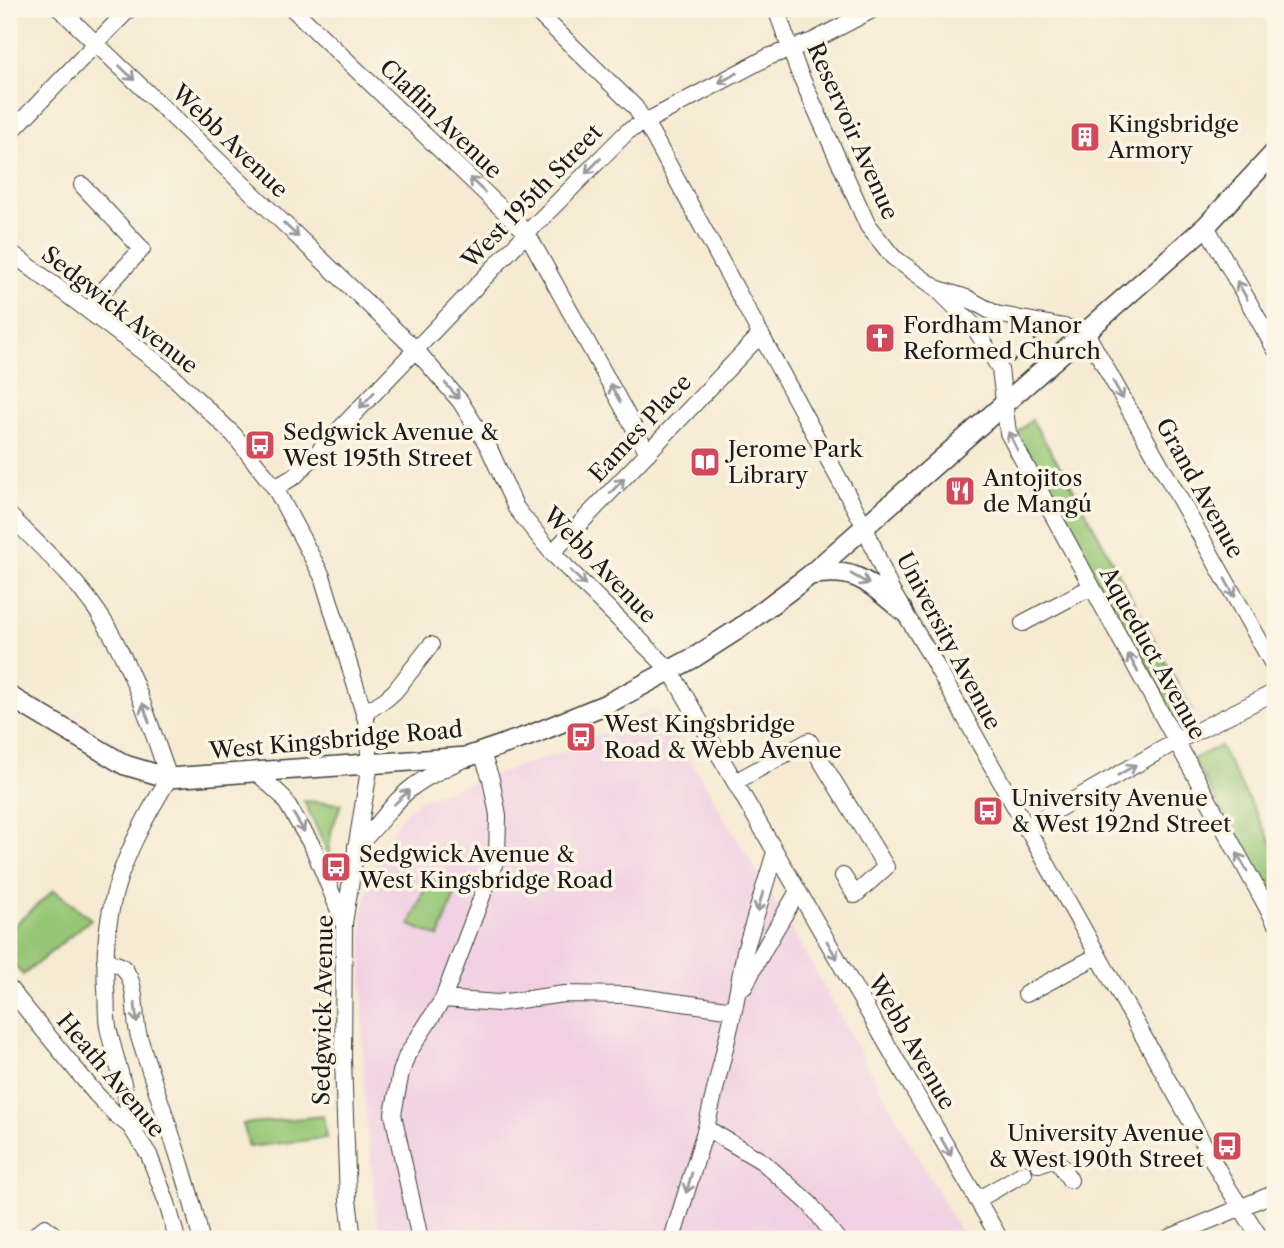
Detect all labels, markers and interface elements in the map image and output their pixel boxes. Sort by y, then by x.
street label: Reservoir Avenue [801,38,905,224]
street label: Claflin Avenue [374,54,508,184]
one-way arrow [118,65,135,82]
one-way arrow [718,71,739,85]
street label: Webb Avenue [165,78,294,203]
place label: Kingsbridge Armory [1107,110,1239,164]
street label: West 195th Street [455,118,608,275]
building icon: Kingsbridge Armory [1068,120,1102,154]
one-way arrow [584,157,601,174]
one-way arrow [469,176,486,193]
one-way arrow [282,222,299,239]
street label: Sedgwick Avenue [36,240,204,380]
one-way arrow [1235,280,1249,300]
place label: Fordham Manor Reformed Church [903,311,1101,365]
church icon: Fordham Manor Reformed Church [863,321,897,355]
street label: Eames Place [583,368,697,488]
one-way arrow [1112,379,1125,400]
one-way arrow [444,382,460,400]
one-way arrow [607,384,621,404]
one-way arrow [358,391,375,408]
street label: Grand Avenue [1150,413,1250,563]
place label: Sedgwick Avenue & West 195th Street [282,418,499,472]
bus stop icon: Sedgwick Avenue & West 195th Street [243,428,277,462]
one-way arrow [1006,431,1019,452]
place label: Jerome Park Library [725,435,864,489]
library icon: Jerome Park Library [688,445,722,479]
place label: Antojitos de Mangú [982,464,1092,518]
restaurant icon: Antojitos de Mangú [943,474,977,508]
one-way arrow [608,478,625,495]
street label: Webb Avenue [537,500,662,629]
street label: University Avenue [890,548,1008,734]
street label: Aqueduct Avenue [1093,561,1212,744]
one-way arrow [569,570,586,587]
one-way arrow [850,572,869,587]
one-way arrow [1223,578,1237,598]
one-way arrow [1125,653,1139,674]
one-way arrow [139,703,151,725]
place label: West Kingsbridge Road & Webb Avenue [603,710,842,764]
street label: West Kingsbridge Road [207,715,464,765]
bus stop icon: West Kingsbridge Road & Webb Avenue [564,720,598,754]
one-way arrow [1116,763,1136,777]
place label: University Avenue & West 192nd Street [1011,784,1231,838]
one-way arrow [394,789,411,806]
bus stop icon: University Avenue & West 192nd Street [971,794,1005,828]
one-way arrow [291,813,306,832]
place label: Sedgwick Avenue & West Kingsbridge Road [358,840,613,894]
bus stop icon: Sedgwick Avenue & West Kingsbridge Road [319,850,353,884]
one-way arrow [1235,853,1249,873]
one-way arrow [753,890,765,912]
street label: Sedgwick Avenue [307,914,339,1106]
one-way arrow [825,940,839,960]
street label: Webb Avenue [862,969,962,1114]
one-way arrow [130,1001,143,1024]
street label: Heath Avenue [51,1007,171,1143]
place label: University Avenue & West 190th Street [988,1119,1204,1173]
bus stop icon: University Avenue & West 190th Street [1210,1129,1244,1163]
one-way arrow [940,1136,953,1157]
one-way arrow [681,1172,694,1194]

